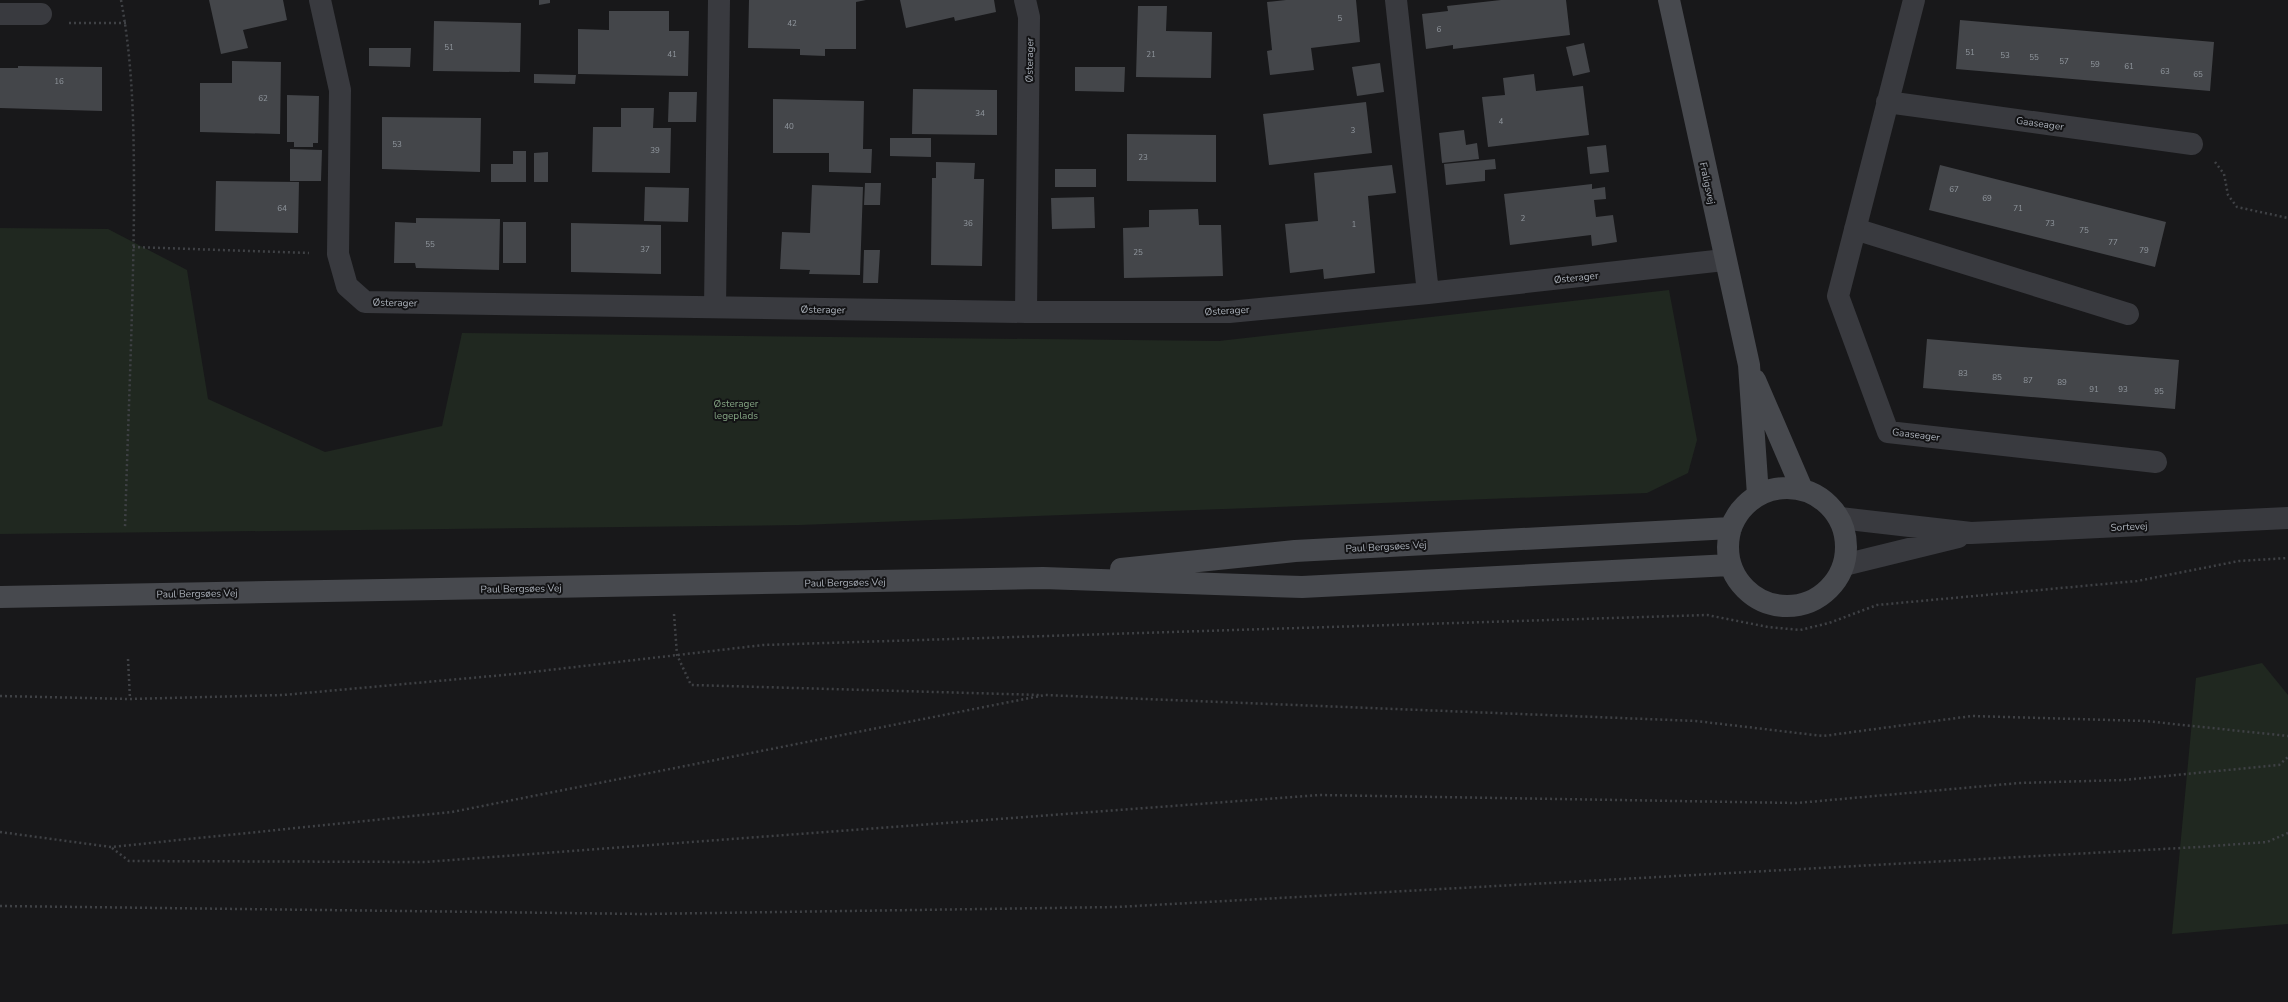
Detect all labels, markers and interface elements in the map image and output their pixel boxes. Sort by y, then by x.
house number: 5 [1338,13,1343,24]
house number: 42 [787,18,797,29]
house number: 6 [1437,24,1442,35]
street label: Østerager [1023,37,1037,83]
house number: 51 [444,42,454,53]
house number: 51 [1965,47,1975,58]
house number: 41 [667,49,677,60]
house number: 21 [1146,49,1156,60]
house number: 53 [2000,50,2010,61]
house number: 55 [2029,52,2039,63]
house number: 57 [2059,56,2069,67]
house number: 59 [2090,59,2100,70]
house number: 61 [2124,61,2134,72]
house number: 63 [2160,66,2170,77]
house number: 65 [2193,69,2203,80]
house number: 16 [54,76,64,87]
house number: 62 [258,93,268,104]
house number: 34 [975,108,985,119]
street label: Gaaseager [2015,114,2065,134]
house number: 4 [1499,116,1504,127]
house number: 40 [784,121,794,132]
house number: 3 [1351,125,1356,136]
house number: 53 [392,139,402,150]
house number: 39 [650,145,660,156]
house number: 23 [1138,152,1148,163]
street label: Fraligsvej [1696,161,1718,206]
house number: 67 [1949,184,1959,195]
house number: 69 [1982,193,1992,204]
house number: 64 [277,203,287,214]
house number: 71 [2013,203,2023,214]
house number: 2 [1521,213,1526,224]
house number: 36 [963,218,973,229]
house number: 73 [2045,218,2055,229]
house number: 1 [1352,219,1357,230]
house number: 75 [2079,225,2089,236]
house number: 77 [2108,237,2118,248]
house number: 55 [425,239,435,250]
house number: 37 [640,244,650,255]
house number: 79 [2139,245,2149,256]
house number: 25 [1133,247,1143,258]
street label: Østerager [1553,269,1600,287]
street label: Østerager [372,296,418,310]
street label: Østerager [800,303,846,317]
street label: Østerager [1204,303,1250,319]
house number: 83 [1958,368,1968,379]
house number: 85 [1992,372,2002,383]
house number: 87 [2023,375,2033,386]
house number: 89 [2057,377,2067,388]
house number: 91 [2089,384,2099,395]
house number: 93 [2118,384,2128,395]
house number: 95 [2154,386,2164,397]
park label: Østerager legeplads [714,397,759,423]
street label: Gaaseager [1891,425,1941,445]
street label: Sortevej [2110,519,2148,535]
street label: Paul Bergsøes Vej [1345,538,1427,556]
street label: Paul Bergsøes Vej [804,575,886,591]
street label: Paul Bergsøes Vej [480,581,562,597]
street label: Paul Bergsøes Vej [156,586,238,602]

